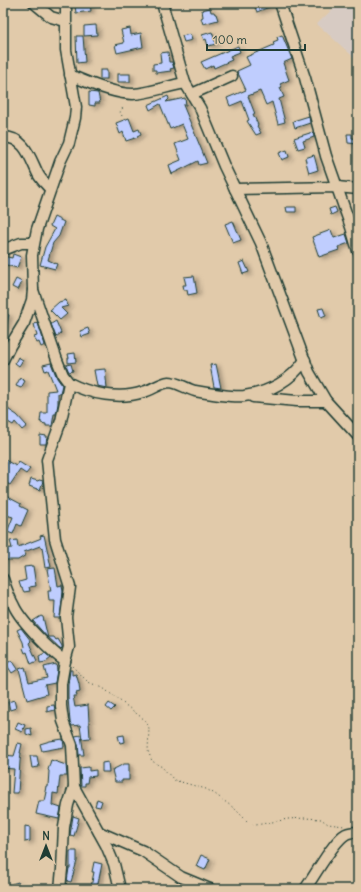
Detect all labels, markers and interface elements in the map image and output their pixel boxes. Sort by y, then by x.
scale bar [207,26,305,52]
text: 100 m [213,32,247,47]
north arrow [26,826,66,866]
text: N [42,829,50,843]

